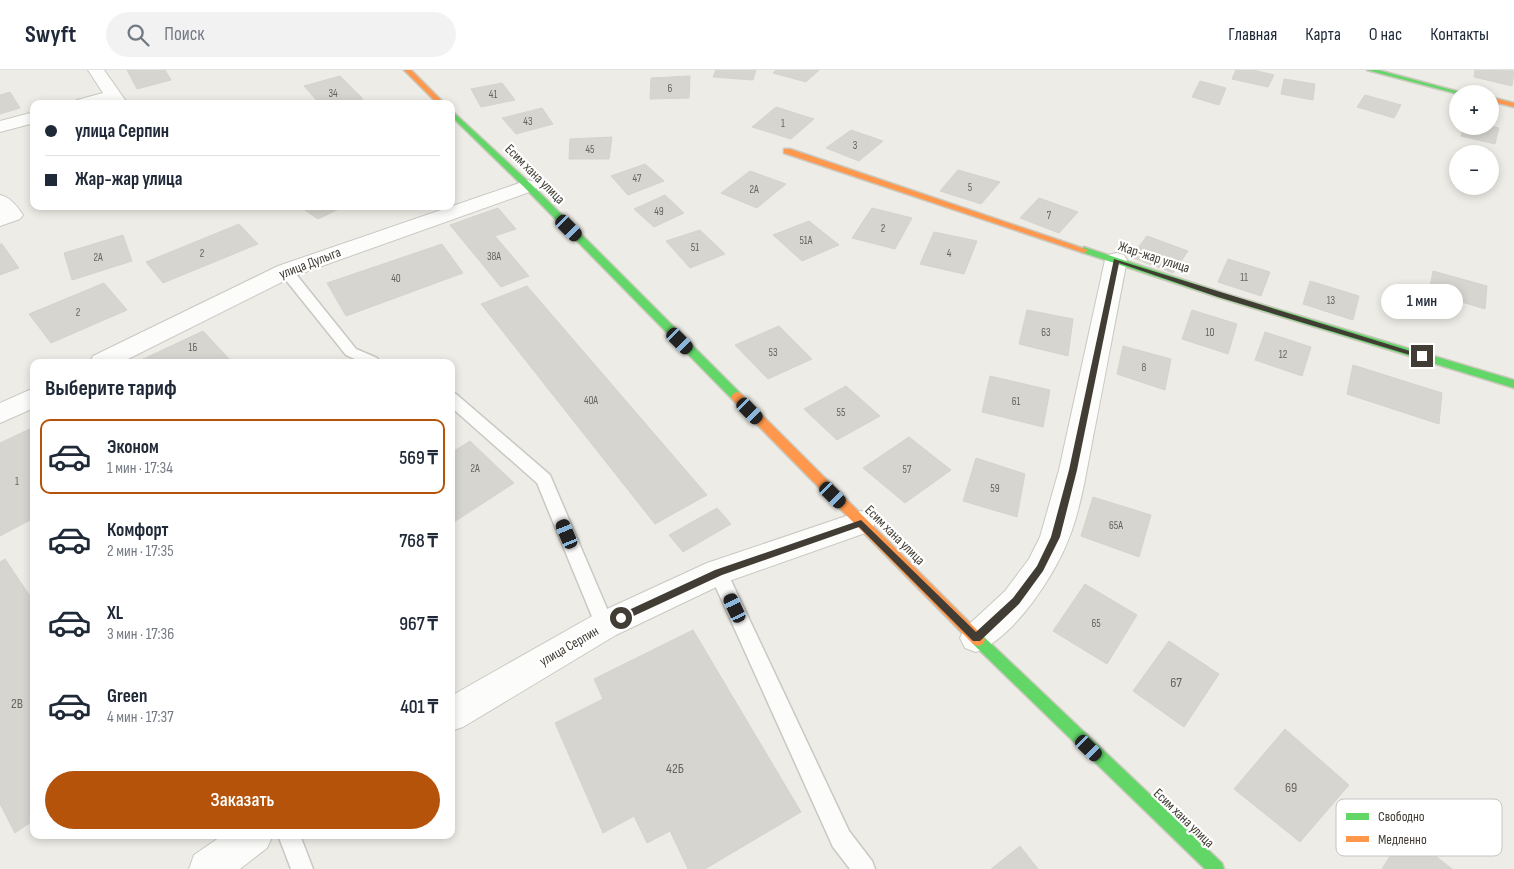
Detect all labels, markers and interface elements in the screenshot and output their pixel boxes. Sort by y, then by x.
search box [106,12,456,57]
text: Swyft [25,20,76,49]
icon: search [124,21,152,49]
text: Поиск [164,23,204,46]
text: Главная [1228,24,1277,45]
text: Карта [1305,24,1341,45]
text: О нас [1369,24,1402,45]
text: Контакты [1430,24,1489,45]
house number: 6 [668,82,673,95]
map controls [1449,85,1499,195]
button: + [1449,85,1499,135]
house number: 34 [328,87,338,100]
house number: 41 [489,88,497,101]
house number: 43 [523,115,533,128]
house number: 1 [781,117,785,130]
text: улица Серпин [75,120,169,143]
house number: 3 [853,139,858,152]
street label: Есим хана улица [501,140,569,208]
house number: 45 [585,143,595,156]
button: − [1449,145,1499,195]
text: Жар-жар улица [75,168,183,191]
house number: 47 [633,172,642,185]
house number: 5 [968,181,972,194]
house number: 2А [749,183,759,196]
house number: 49 [654,205,664,218]
house number: 7 [1047,209,1052,222]
car [553,212,584,244]
house number: 2 [881,222,886,235]
house number: 51А [799,234,813,247]
street label: Жар-жар улица [1116,237,1192,277]
house number: 51 [691,241,699,254]
street label: улица Дулыга [277,243,343,283]
house number: 2 [200,247,205,260]
house number: 4 [947,247,952,260]
house number: 38А [487,250,501,263]
house number: 2А [93,251,103,264]
house number: 11 [1240,271,1248,284]
house number: 40 [391,272,401,285]
callout: 1 мин [1381,284,1463,318]
text: 1 мин [1407,292,1437,311]
house number: 13 [1327,294,1336,307]
house number: 2 [76,306,81,319]
car [664,325,695,357]
house number: 63 [1041,326,1051,339]
house number: 10 [1206,326,1214,339]
house number: 1Б [189,341,198,354]
route end [1411,345,1433,367]
house number: 53 [768,346,778,359]
house number: 12 [1279,348,1288,361]
house number: 8 [1142,361,1147,374]
text: Выберите тариф [45,375,177,402]
house number: 40А [584,394,598,407]
car [734,395,765,427]
house number: 61 [1012,395,1020,408]
house number: 55 [837,406,845,419]
icon: car [47,434,92,479]
text: Эконом [107,436,159,459]
text: 569 ₸ [399,447,438,470]
text: 1 мин · 17:34 [107,459,173,478]
house number: 2А [470,462,480,475]
house number: 57 [903,463,912,476]
house number: 1 [15,475,19,488]
car [817,479,848,511]
house number: 59 [990,482,1000,495]
street label: Есим хана улица [861,501,929,569]
icon: car [47,517,92,562]
car [554,517,579,551]
text: Комфорт [107,519,169,542]
house number: 65А [1109,519,1123,532]
text: 768 ₸ [399,530,438,553]
text: 2 мин · 17:35 [107,542,174,561]
car [721,591,748,625]
icon: car [47,600,92,645]
text: XL [107,602,123,625]
route start [610,607,632,629]
text: 967 ₸ [399,613,438,636]
house number: 65 [1091,617,1101,630]
street label: улица Серпин [536,622,602,670]
text: 3 мин · 17:36 [107,625,174,644]
house number: 67 [1170,674,1182,691]
icon: car [47,683,92,728]
text: Green [107,685,147,708]
house number: 2В [11,695,23,712]
text: 401 ₸ [400,696,438,719]
text: 4 мин · 17:37 [107,708,174,727]
car [1073,732,1105,764]
house number: 42Б [666,760,684,777]
button: Заказать [45,771,440,829]
house number: 69 [1285,779,1297,796]
street label: Есим хана улица [1150,785,1218,851]
legend [1336,799,1502,856]
text: Свободно [1378,808,1425,825]
text: Медленно [1378,831,1427,848]

